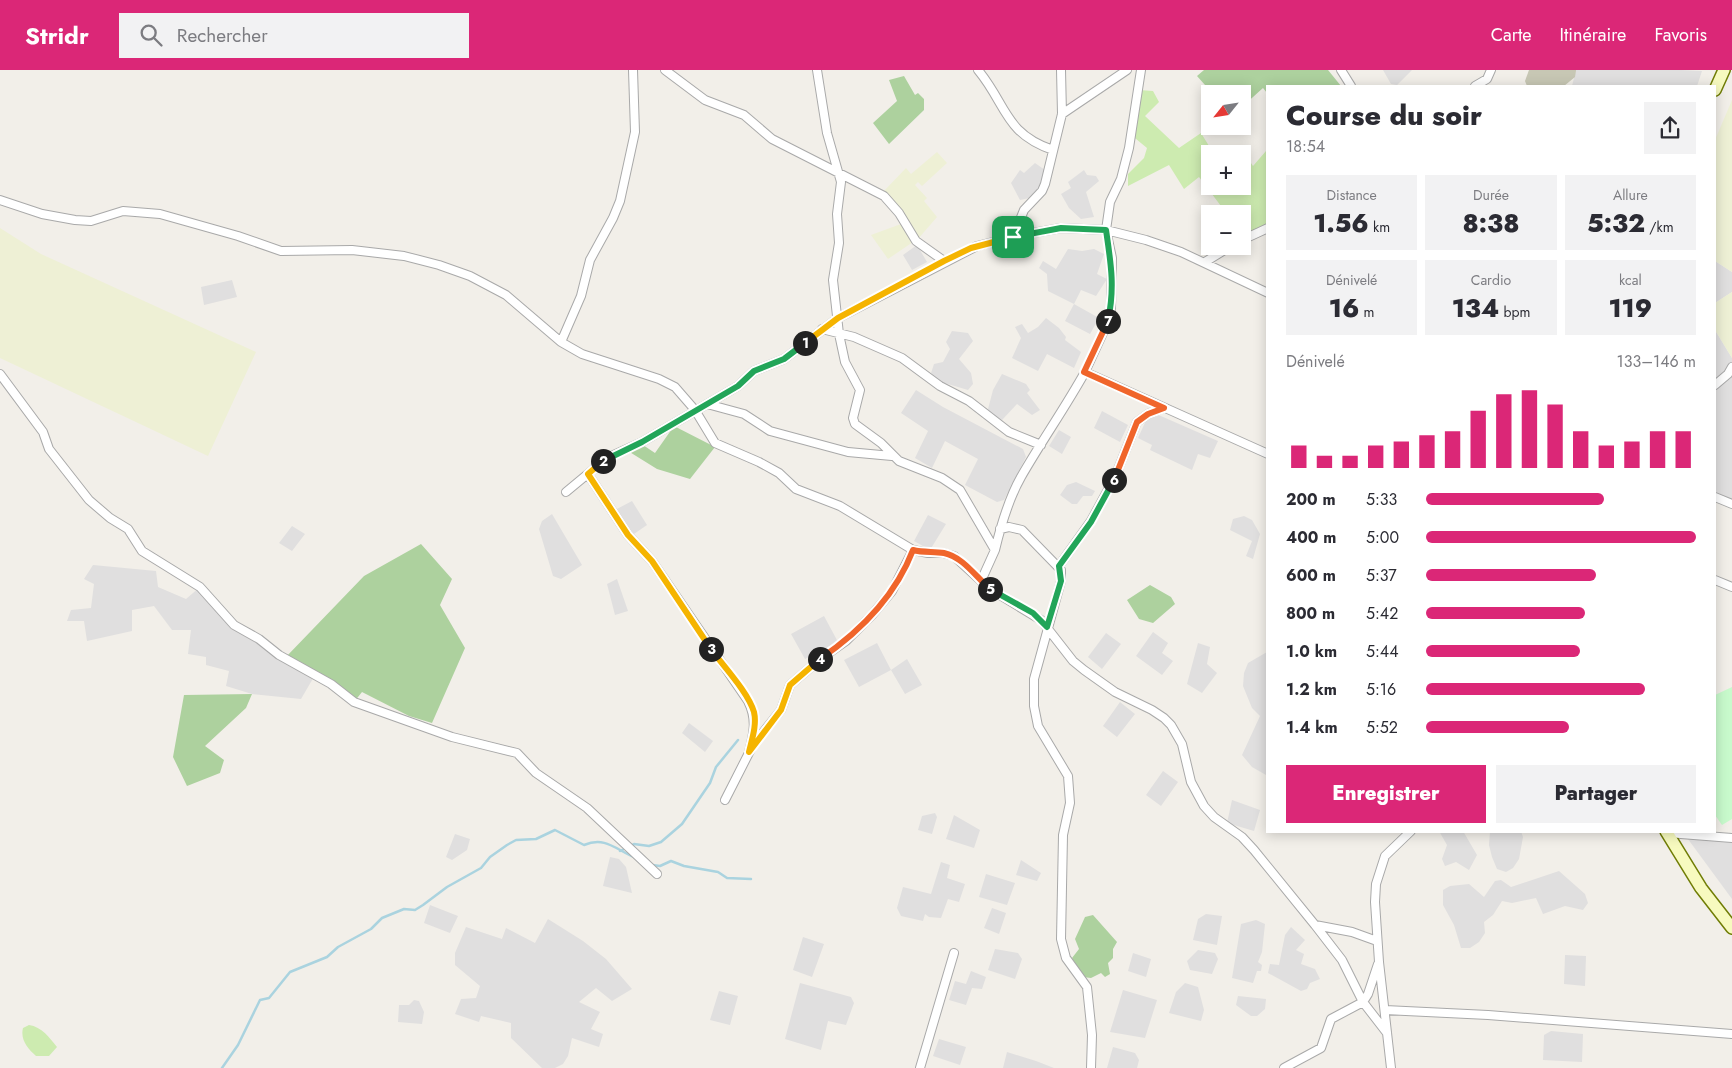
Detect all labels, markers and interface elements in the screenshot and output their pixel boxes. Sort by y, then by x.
search box [119,13,469,58]
text: Stridr [25,18,89,53]
icon: search [137,21,165,49]
text: Rechercher [177,22,268,49]
text: Carte [1491,22,1532,48]
text: Itinéraire [1560,22,1626,48]
text: Favoris [1654,22,1707,48]
north arrow [1201,85,1251,135]
map controls [1201,85,1251,255]
text: Course du soir [1286,95,1482,136]
button: share [1644,102,1696,154]
text: 18:54 [1286,135,1325,158]
button: + [1201,145,1251,195]
text: Distance [1327,185,1377,205]
text: Durée [1473,185,1509,205]
text: Allure [1613,185,1648,205]
button: − [1201,205,1251,255]
text: 1.56 [1313,205,1369,241]
text: 8:38 [1463,205,1519,241]
text: 5:32 [1587,205,1645,241]
pin [992,216,1034,258]
text: km [1369,217,1390,237]
text: /km [1645,217,1674,237]
icon: arrive [999,223,1027,251]
text: Dénivelé [1326,270,1377,290]
text: Cardio [1471,270,1511,290]
text: kcal [1619,270,1642,290]
text: 16 [1329,290,1359,326]
text: 134 [1452,290,1499,326]
text: 119 [1608,290,1652,326]
text: m [1359,302,1375,322]
text: bpm [1499,302,1530,322]
pin: 7 [1096,308,1120,334]
text: 7 [1104,311,1113,331]
pin: 1 [792,330,818,356]
text: 1 [802,333,809,353]
text: Dénivelé [1286,350,1345,373]
text: 133–146 m [1616,350,1696,373]
pin: 2 [590,448,616,474]
text: 2 [599,451,608,471]
pin: 6 [1102,468,1126,492]
text: 6 [1110,470,1119,490]
text: 200 m [1286,488,1336,511]
text: 5:33 [1366,488,1397,511]
text: 400 m [1286,526,1336,549]
text: 5:00 [1366,526,1399,549]
text: 600 m [1286,564,1336,587]
text: 5:37 [1366,564,1397,587]
pin: 5 [978,576,1002,602]
text: 5 [986,579,995,599]
text: 800 m [1286,602,1335,625]
text: 5:42 [1366,602,1398,625]
pin: 3 [698,636,724,662]
text: 3 [707,639,716,659]
text: 1.0 km [1286,640,1337,663]
text: 5:44 [1366,640,1398,663]
pin: 4 [808,646,832,672]
text: 4 [816,649,825,669]
text: 1.2 km [1286,678,1337,701]
text: 5:16 [1366,678,1396,701]
text: 1.4 km [1286,716,1338,739]
text: 5:52 [1366,716,1398,739]
button: Enregistrer [1286,765,1486,823]
button: Partager [1496,765,1696,823]

